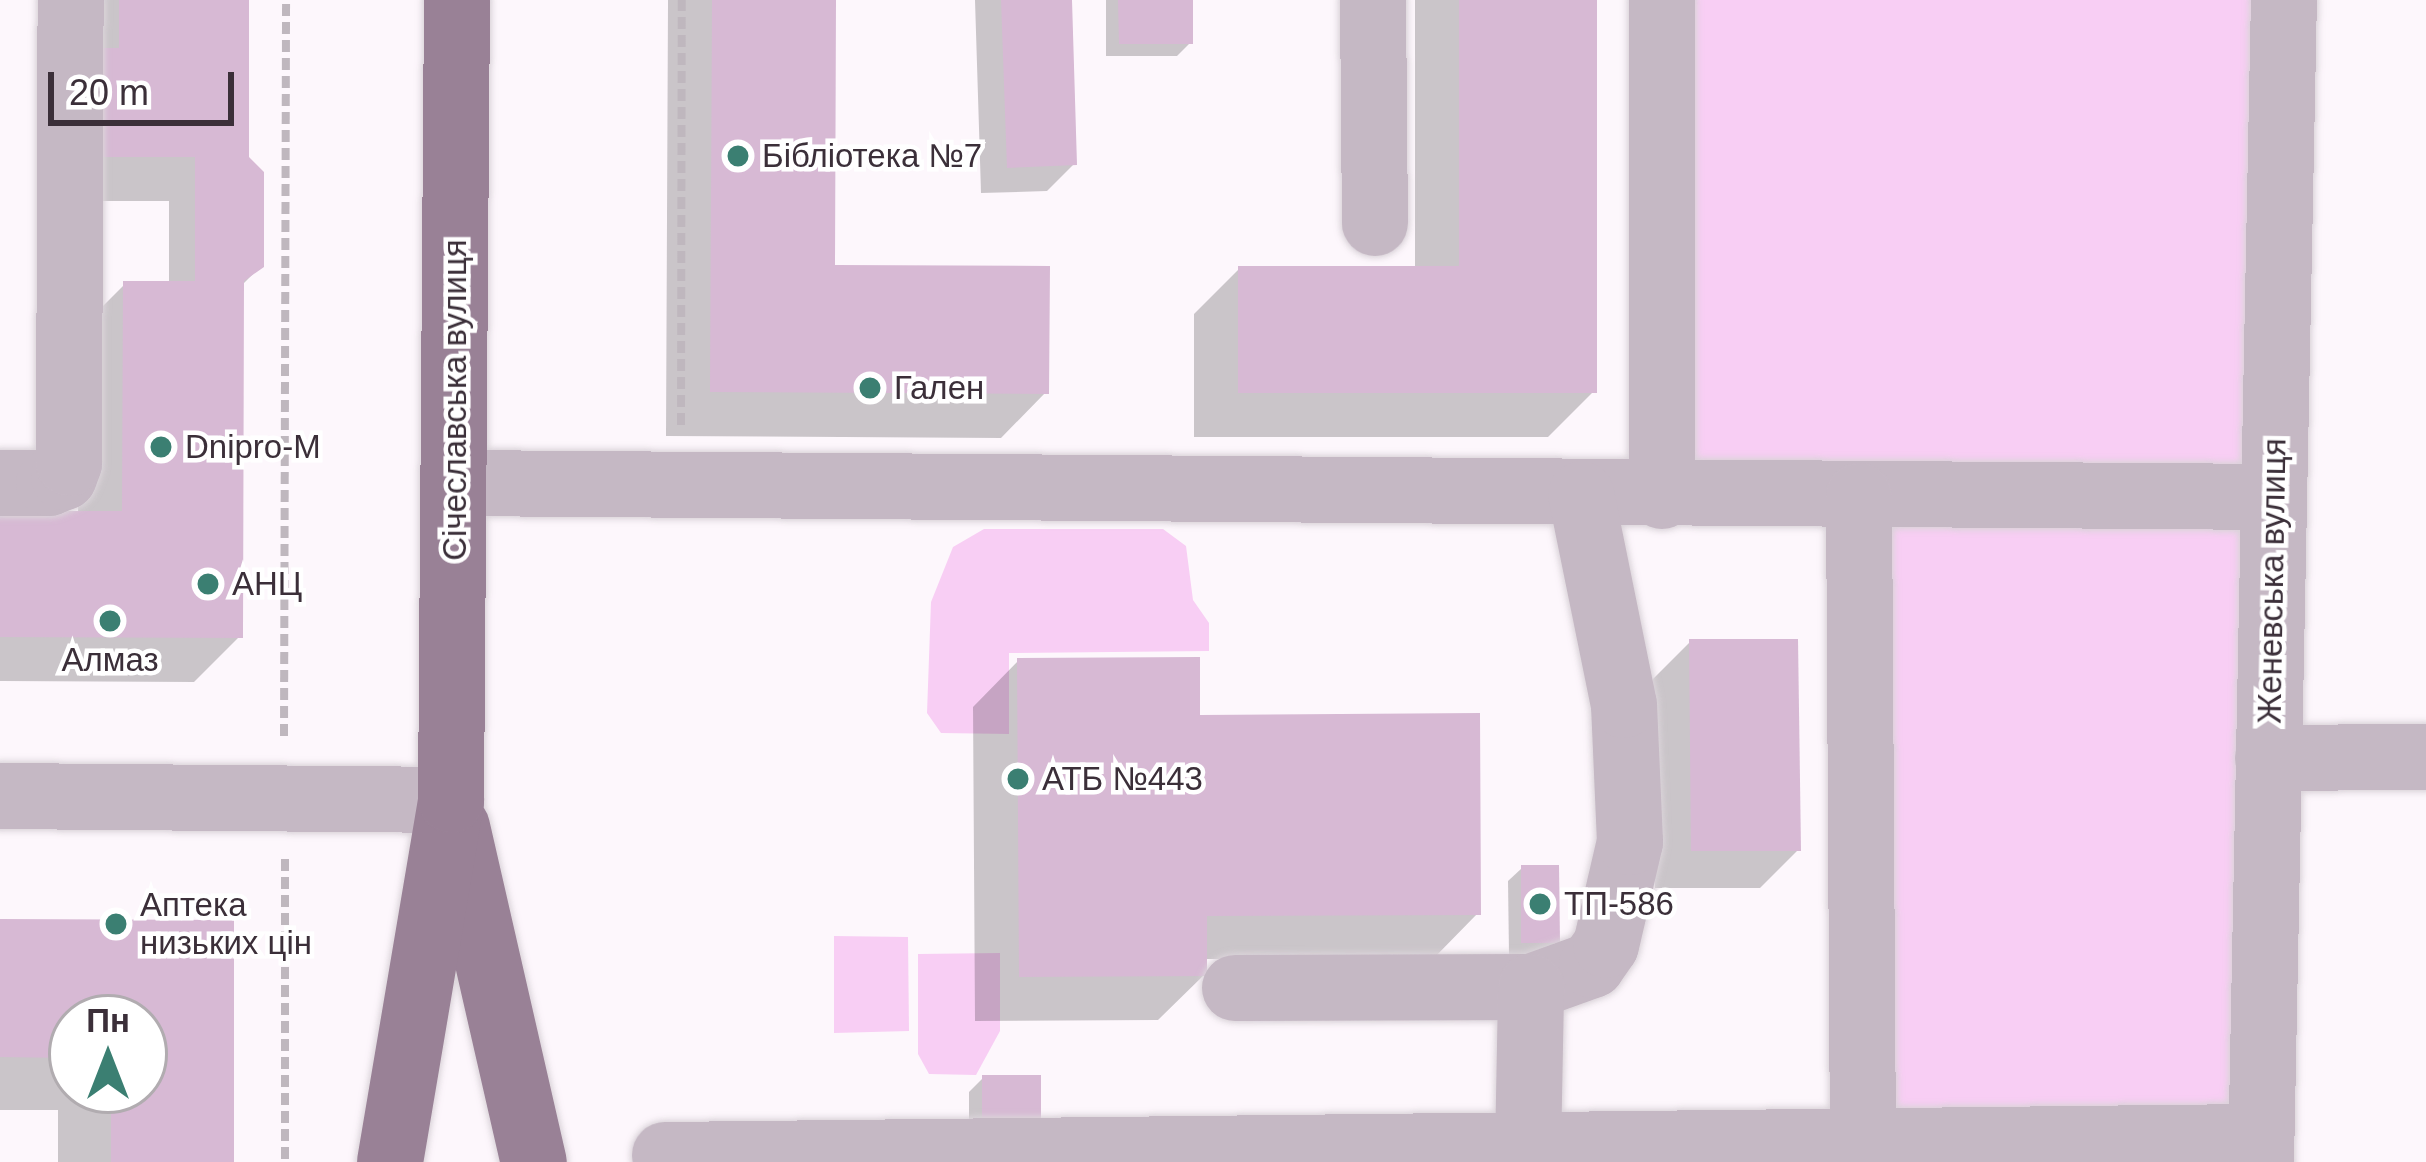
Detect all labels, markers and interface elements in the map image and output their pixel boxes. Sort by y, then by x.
scale bar [54,48,240,122]
text: 20 m [69,72,149,113]
place label: Бібліотека №7 [762,136,982,176]
marker: Бібліотека №7 [725,143,751,169]
street label: Січеславська вулиця [435,239,475,561]
place label: Гален [894,368,984,408]
marker: Гален [857,375,883,401]
place label: Dnipro-M [185,427,321,467]
marker: Dnipro-M [148,434,174,460]
street label: Женевська вулиця [2250,438,2294,724]
place label: АНЦ [232,564,302,604]
marker: АНЦ [195,571,221,597]
marker: Алмаз [97,608,123,634]
place label: Алмаз [61,640,159,680]
place label: АТБ №443 [1042,759,1203,799]
marker: АТБ №443 [1005,766,1031,792]
place label: ТП-586 [1564,884,1674,924]
place label: Аптека низьких цін [140,885,312,963]
marker: ТП-586 [1527,891,1553,917]
marker: Аптека низьких цін [103,911,129,937]
north arrow [48,994,168,1114]
text: Пн [86,1002,130,1039]

